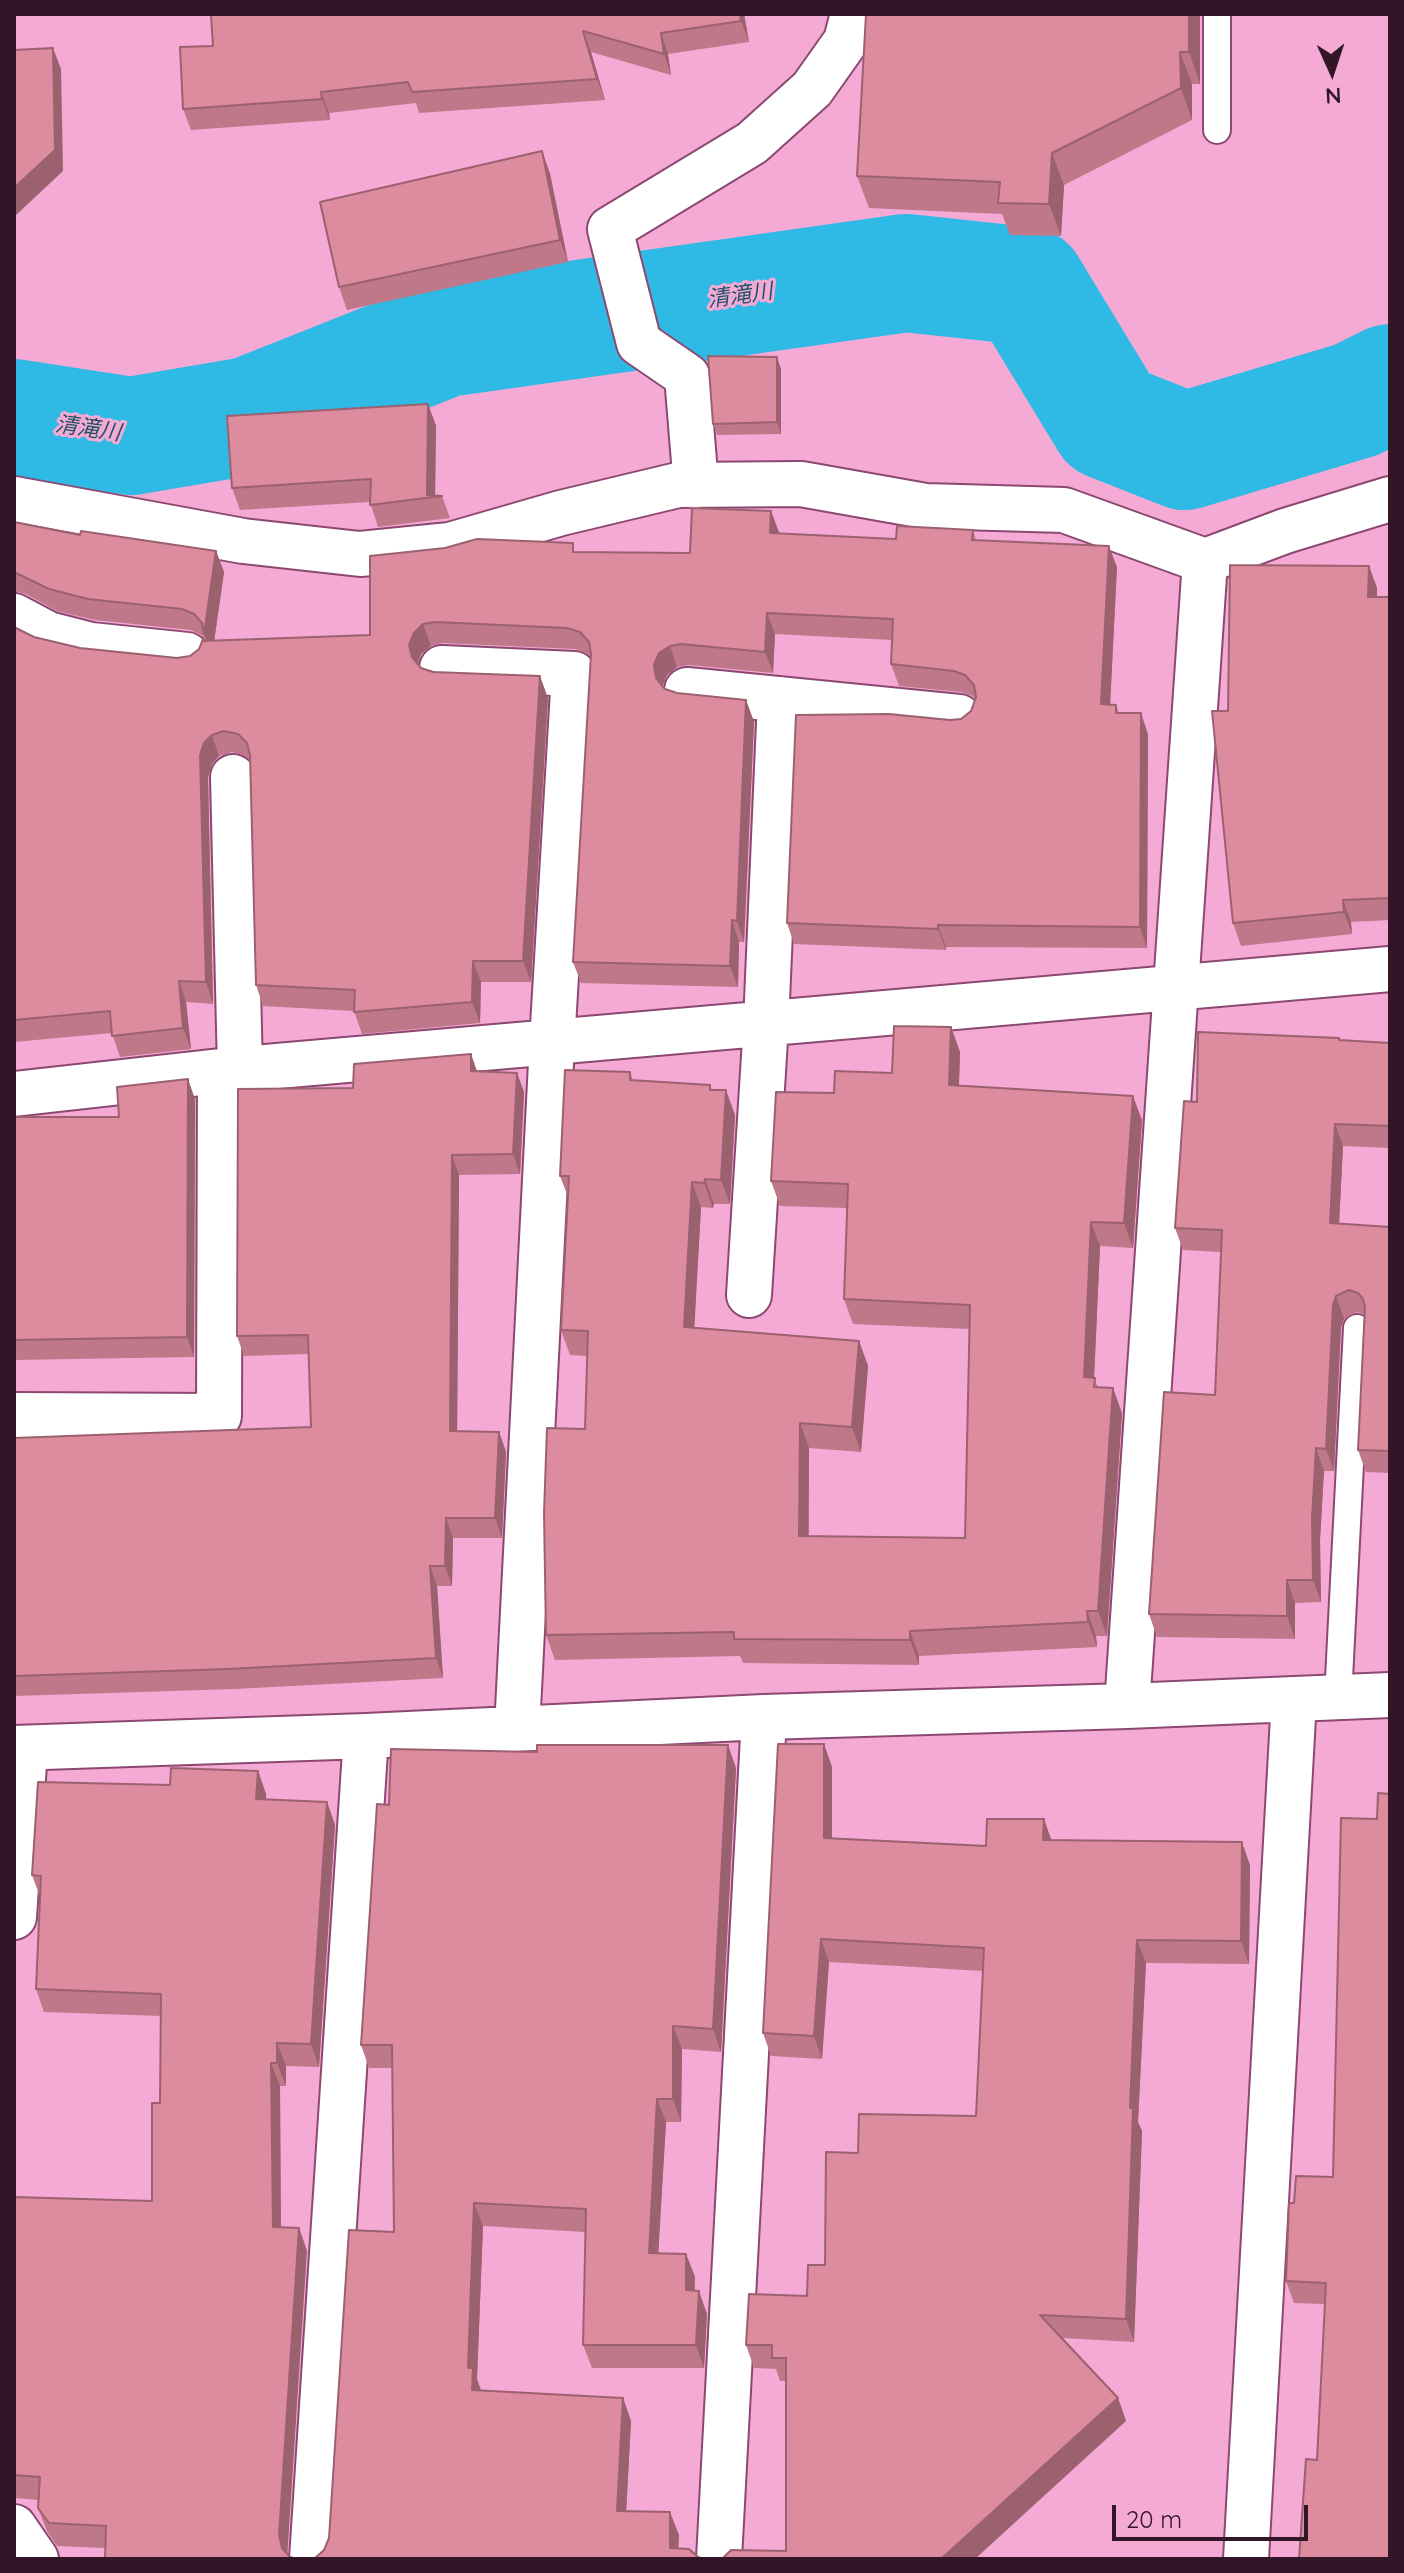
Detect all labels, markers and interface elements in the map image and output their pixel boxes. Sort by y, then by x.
north arrow [1292,32,1372,112]
text: N [1324,82,1342,110]
water label: 清滝川 [705,278,775,314]
water label: 清滝川 [53,411,123,447]
scale bar [1116,2489,1312,2539]
text: 20 m [1126,2504,1182,2534]

